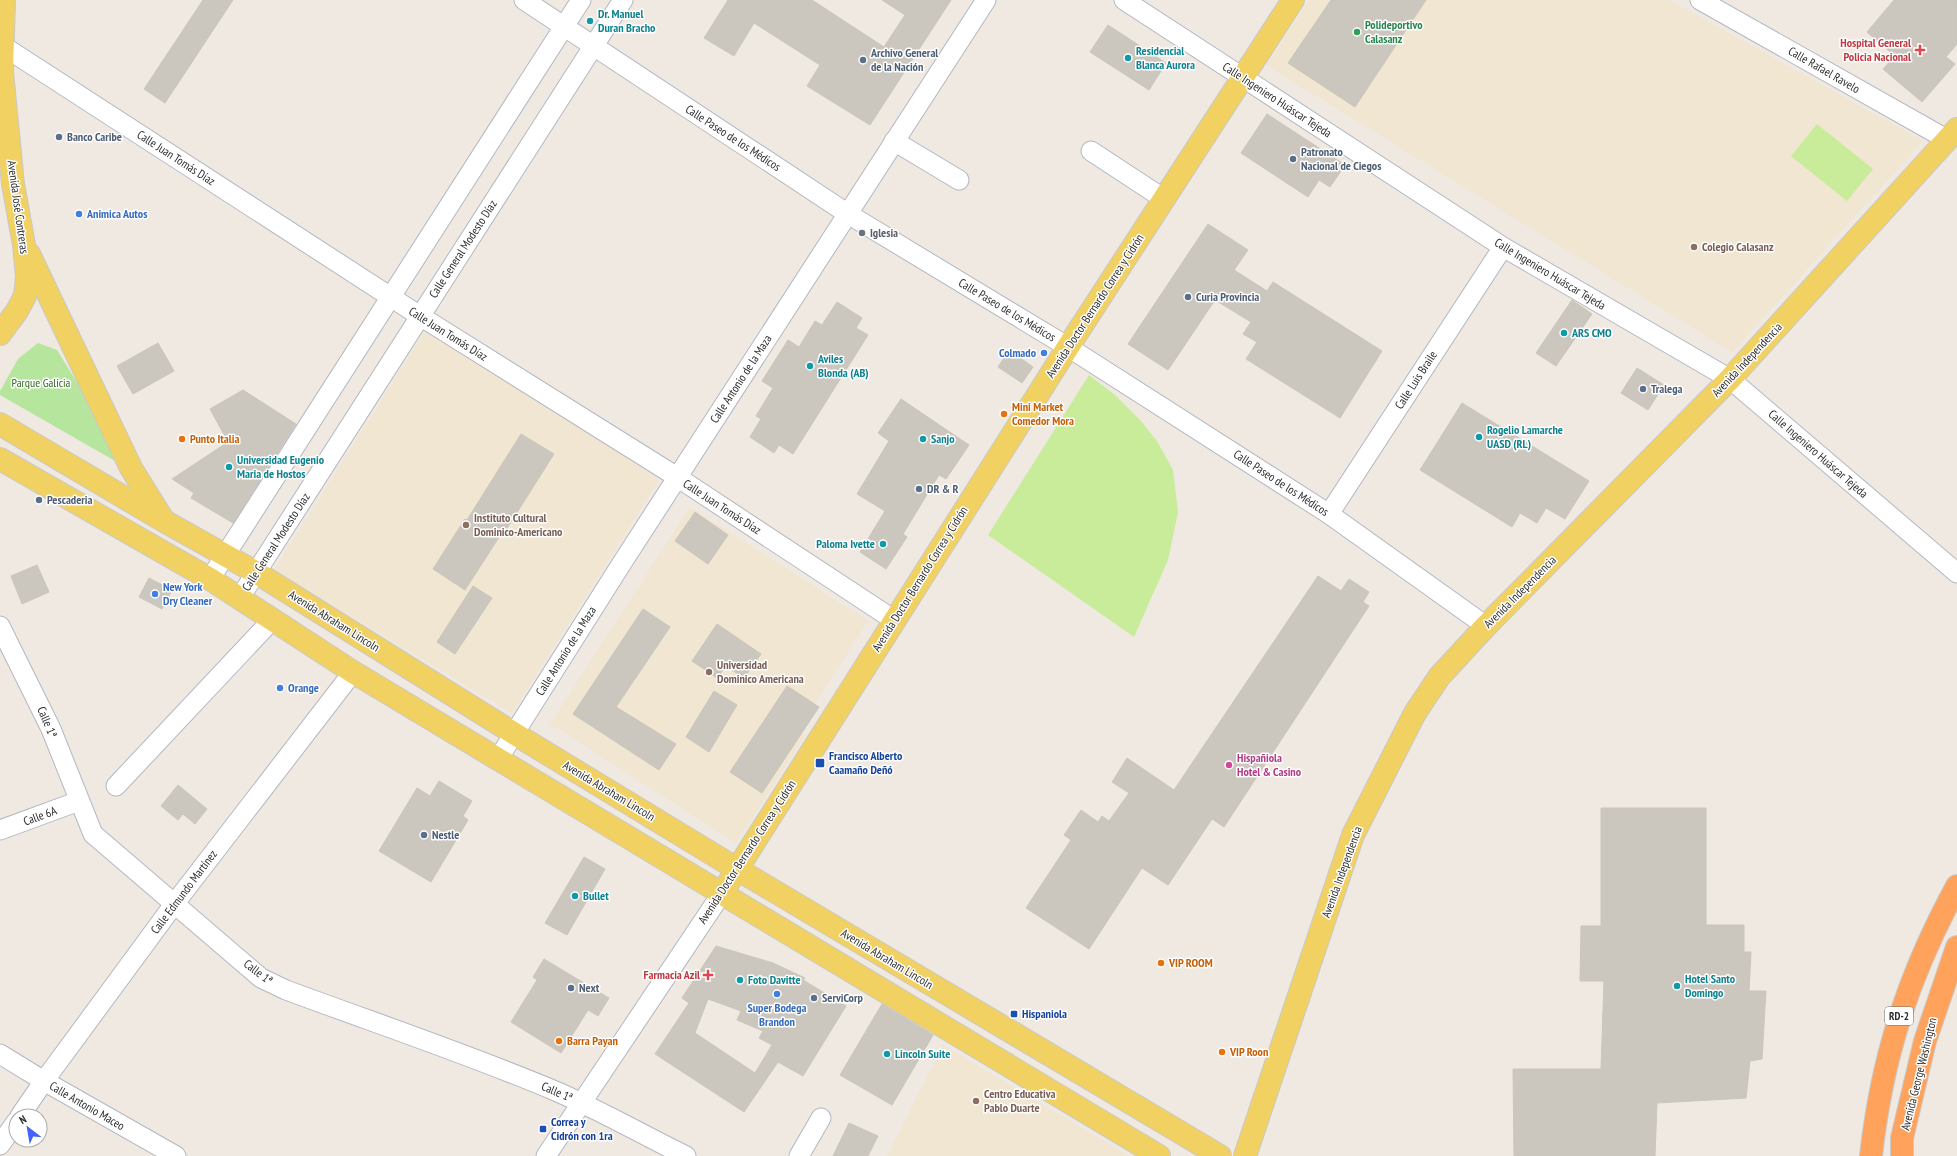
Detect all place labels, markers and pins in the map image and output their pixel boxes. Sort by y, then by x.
place label: Dr. Manuel Duran Bracho [598,6,656,35]
marker: Dr. Manuel Duran Bracho [585,16,595,26]
place label: Polideportivo Calasanz [1365,17,1423,46]
marker: Polideportivo Calasanz [1352,27,1362,37]
place label: Hospital General Policia Nacional [1840,35,1911,64]
place label: Residencial Blanca Aurora [1136,43,1195,72]
marker: Hospital General Policia Nacional [1914,44,1926,56]
place label: Archivo General de la Nación [870,45,938,74]
marker: Residencial Blanca Aurora [1123,53,1133,63]
marker: Archivo General de la Nación [858,55,868,65]
place label: Banco Caribe [67,129,122,144]
marker: Banco Caribe [54,132,64,142]
place label: Patronato Nacional de Ciegos [1301,144,1381,173]
marker: Patronato Nacional de Ciegos [1288,154,1298,164]
place label: Animica Autos [86,206,147,221]
marker: Animica Autos [74,209,84,219]
place label: Iglesia [870,225,898,240]
marker: Iglesia [857,228,867,238]
place label: Colegio Calasanz [1702,239,1774,254]
marker: Colegio Calasanz [1689,242,1699,252]
place label: Curia Provincia [1196,289,1259,304]
marker: Curia Provincia [1183,292,1193,302]
place label: ARS CMO [1571,325,1612,340]
marker: ARS CMO [1559,328,1569,338]
place label: Colmado [999,345,1037,360]
marker: Colmado [1039,348,1049,358]
place label: Aviles Blonda (AB) [817,351,869,380]
marker: Aviles Blonda (AB) [805,361,815,371]
place label: Tralega [1651,381,1682,396]
marker: Tralega [1638,384,1648,394]
place label: Mini Market Comedor Mora [1012,399,1074,428]
marker: Mini Market Comedor Mora [999,409,1009,419]
place label: Rogelio Lamarche UASD (RL) [1487,422,1563,451]
place label: Punto Italia [190,431,239,446]
place label: Sanjo [931,431,955,446]
marker: Rogelio Lamarche UASD (RL) [1474,432,1484,442]
marker: Punto Italia [177,434,187,444]
marker: Sanjo [918,434,928,444]
place label: Universidad Eugenio Maria de Hostos [237,452,325,481]
marker: Universidad Eugenio Maria de Hostos [224,462,234,472]
place label: DR & R [927,481,958,496]
marker: DR & R [914,484,924,494]
place label: Pescaderia [47,492,93,507]
marker: Pescaderia [34,495,44,505]
place label: Instituto Cultural Dominico-Americano [474,510,563,539]
marker: Instituto Cultural Dominico-Americano [461,520,471,530]
place label: Paloma Ivette [816,536,875,551]
marker: Paloma Ivette [878,539,888,549]
place label: New York Dry Cleaner [163,579,213,608]
marker: New York Dry Cleaner [150,589,160,599]
place label: Universidad Dominico Americana [717,657,804,686]
marker: Universidad Dominico Americana [704,667,714,677]
place label: Orange [288,680,319,695]
marker: Orange [275,683,285,693]
place label: Francisco Alberto Caamaño Deñó [829,748,903,777]
place label: Hispañiola Hotel & Casino [1237,750,1302,779]
marker: Francisco Alberto Caamaño Deñó [814,757,826,769]
marker: Hispañiola Hotel & Casino [1224,760,1234,770]
place label: Nestle [432,827,459,842]
marker: Nestle [419,830,429,840]
place label: Bullet [583,888,609,903]
marker: Bullet [570,891,580,901]
place label: VIP ROOM [1168,955,1213,970]
marker: VIP ROOM [1156,958,1166,968]
place label: Farmacia Azil [644,967,700,982]
marker: Farmacia Azil [703,970,713,980]
place label: Hotel Santo Domingo [1685,971,1736,1000]
place label: Foto Davitte [748,972,801,987]
marker: Foto Davitte [735,975,745,985]
place label: Next [579,980,600,995]
marker: Hotel Santo Domingo [1672,981,1682,991]
marker: Next [566,983,576,993]
marker: Super Bodega Brandon [772,989,782,999]
place label: ServiCorp [822,990,863,1005]
marker: ServiCorp [809,993,819,1003]
place label: Super Bodega Brandon [747,1000,807,1029]
place label: Hispaniola [1022,1006,1067,1021]
marker: Hispaniola [1009,1009,1019,1019]
place label: Barra Payan [567,1033,618,1048]
marker: Barra Payan [554,1036,564,1046]
place label: VIP Roon [1229,1044,1268,1059]
place label: Lincoln Suite [895,1046,950,1061]
marker: VIP Roon [1217,1047,1227,1057]
marker: Lincoln Suite [882,1049,892,1059]
place label: Centro Educativa Pablo Duarte [984,1086,1055,1115]
marker: Centro Educativa Pablo Duarte [971,1096,981,1106]
place label: Correa y Cidrón con 1ra [551,1114,613,1143]
marker: Correa y Cidrón con 1ra [538,1124,548,1134]

